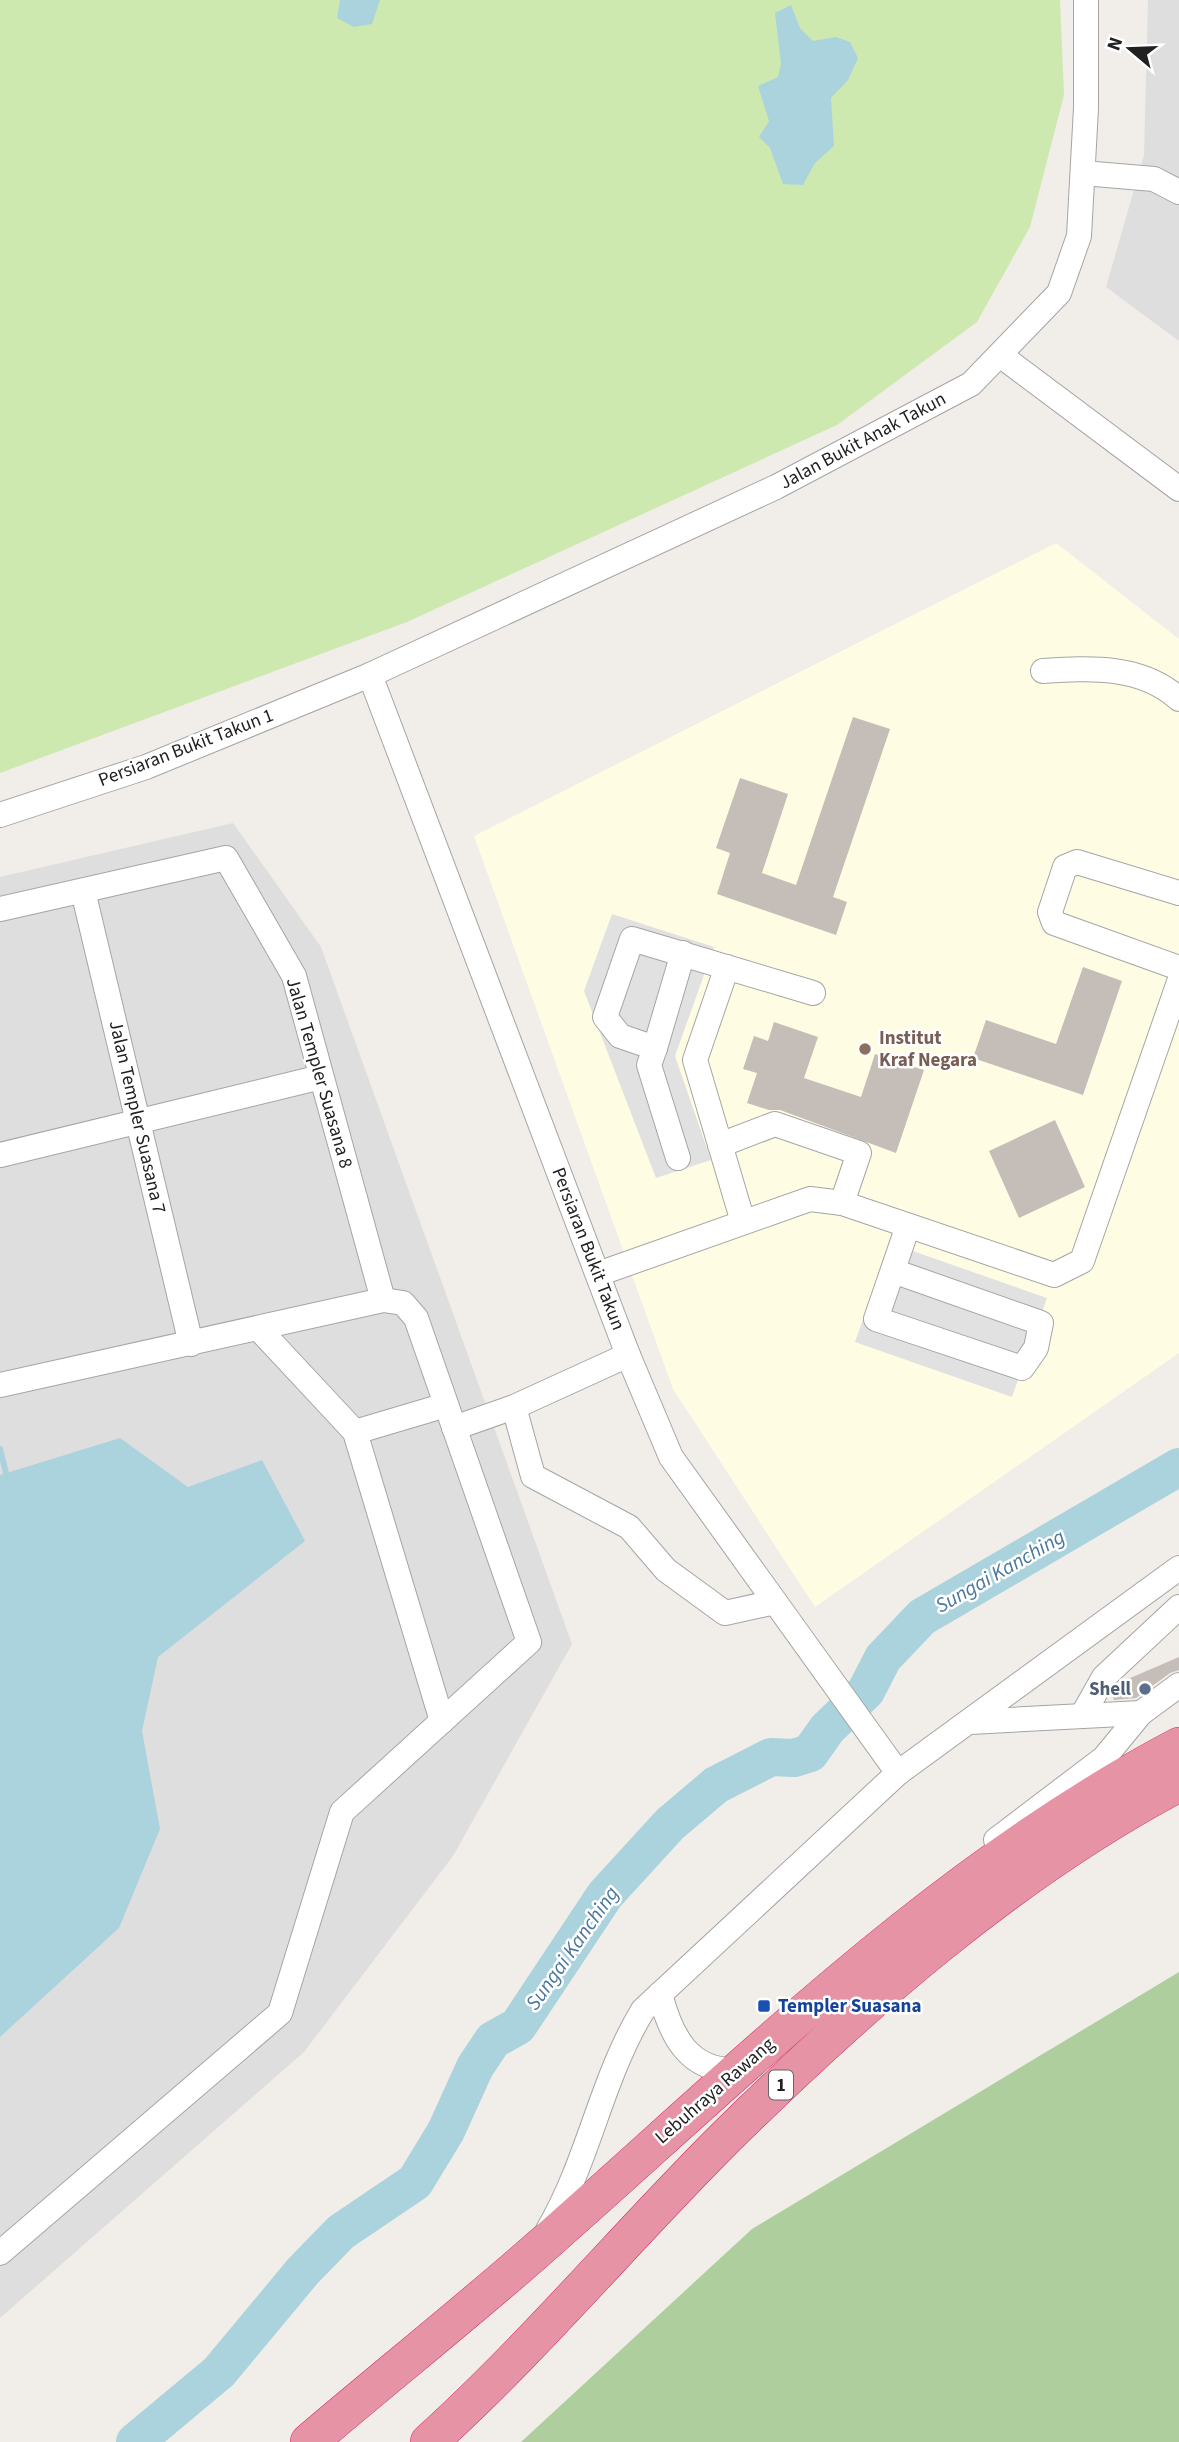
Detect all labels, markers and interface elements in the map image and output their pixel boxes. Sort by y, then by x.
north arrow [1095,14,1165,84]
text: N [1101,34,1130,54]
street label: Jalan Bukit Anak Takun [775,386,951,496]
street label: Persiaran Bukit Takun 1 [94,702,278,794]
street label: Jalan Templer Suasana 8 [279,974,359,1172]
street label: Jalan Templer Suasana 7 [102,1018,172,1216]
place label: Institut Kraf Negara [879,1025,977,1074]
marker: Institut Kraf Negara [857,1041,873,1057]
street label: Persiaran Bukit Takun [544,1164,632,1334]
water label: Sungai Kanching [930,1522,1070,1620]
place label: Shell [1089,1676,1132,1703]
marker: Shell [1137,1681,1153,1697]
water label: Sungai Kanching [518,1880,626,2016]
place label: Templer Suasana [778,1993,921,2020]
marker: Templer Suasana [756,1998,772,2014]
street label: Lebuhraya Rawang [649,2031,781,2151]
road number: 1 [769,2070,793,2099]

